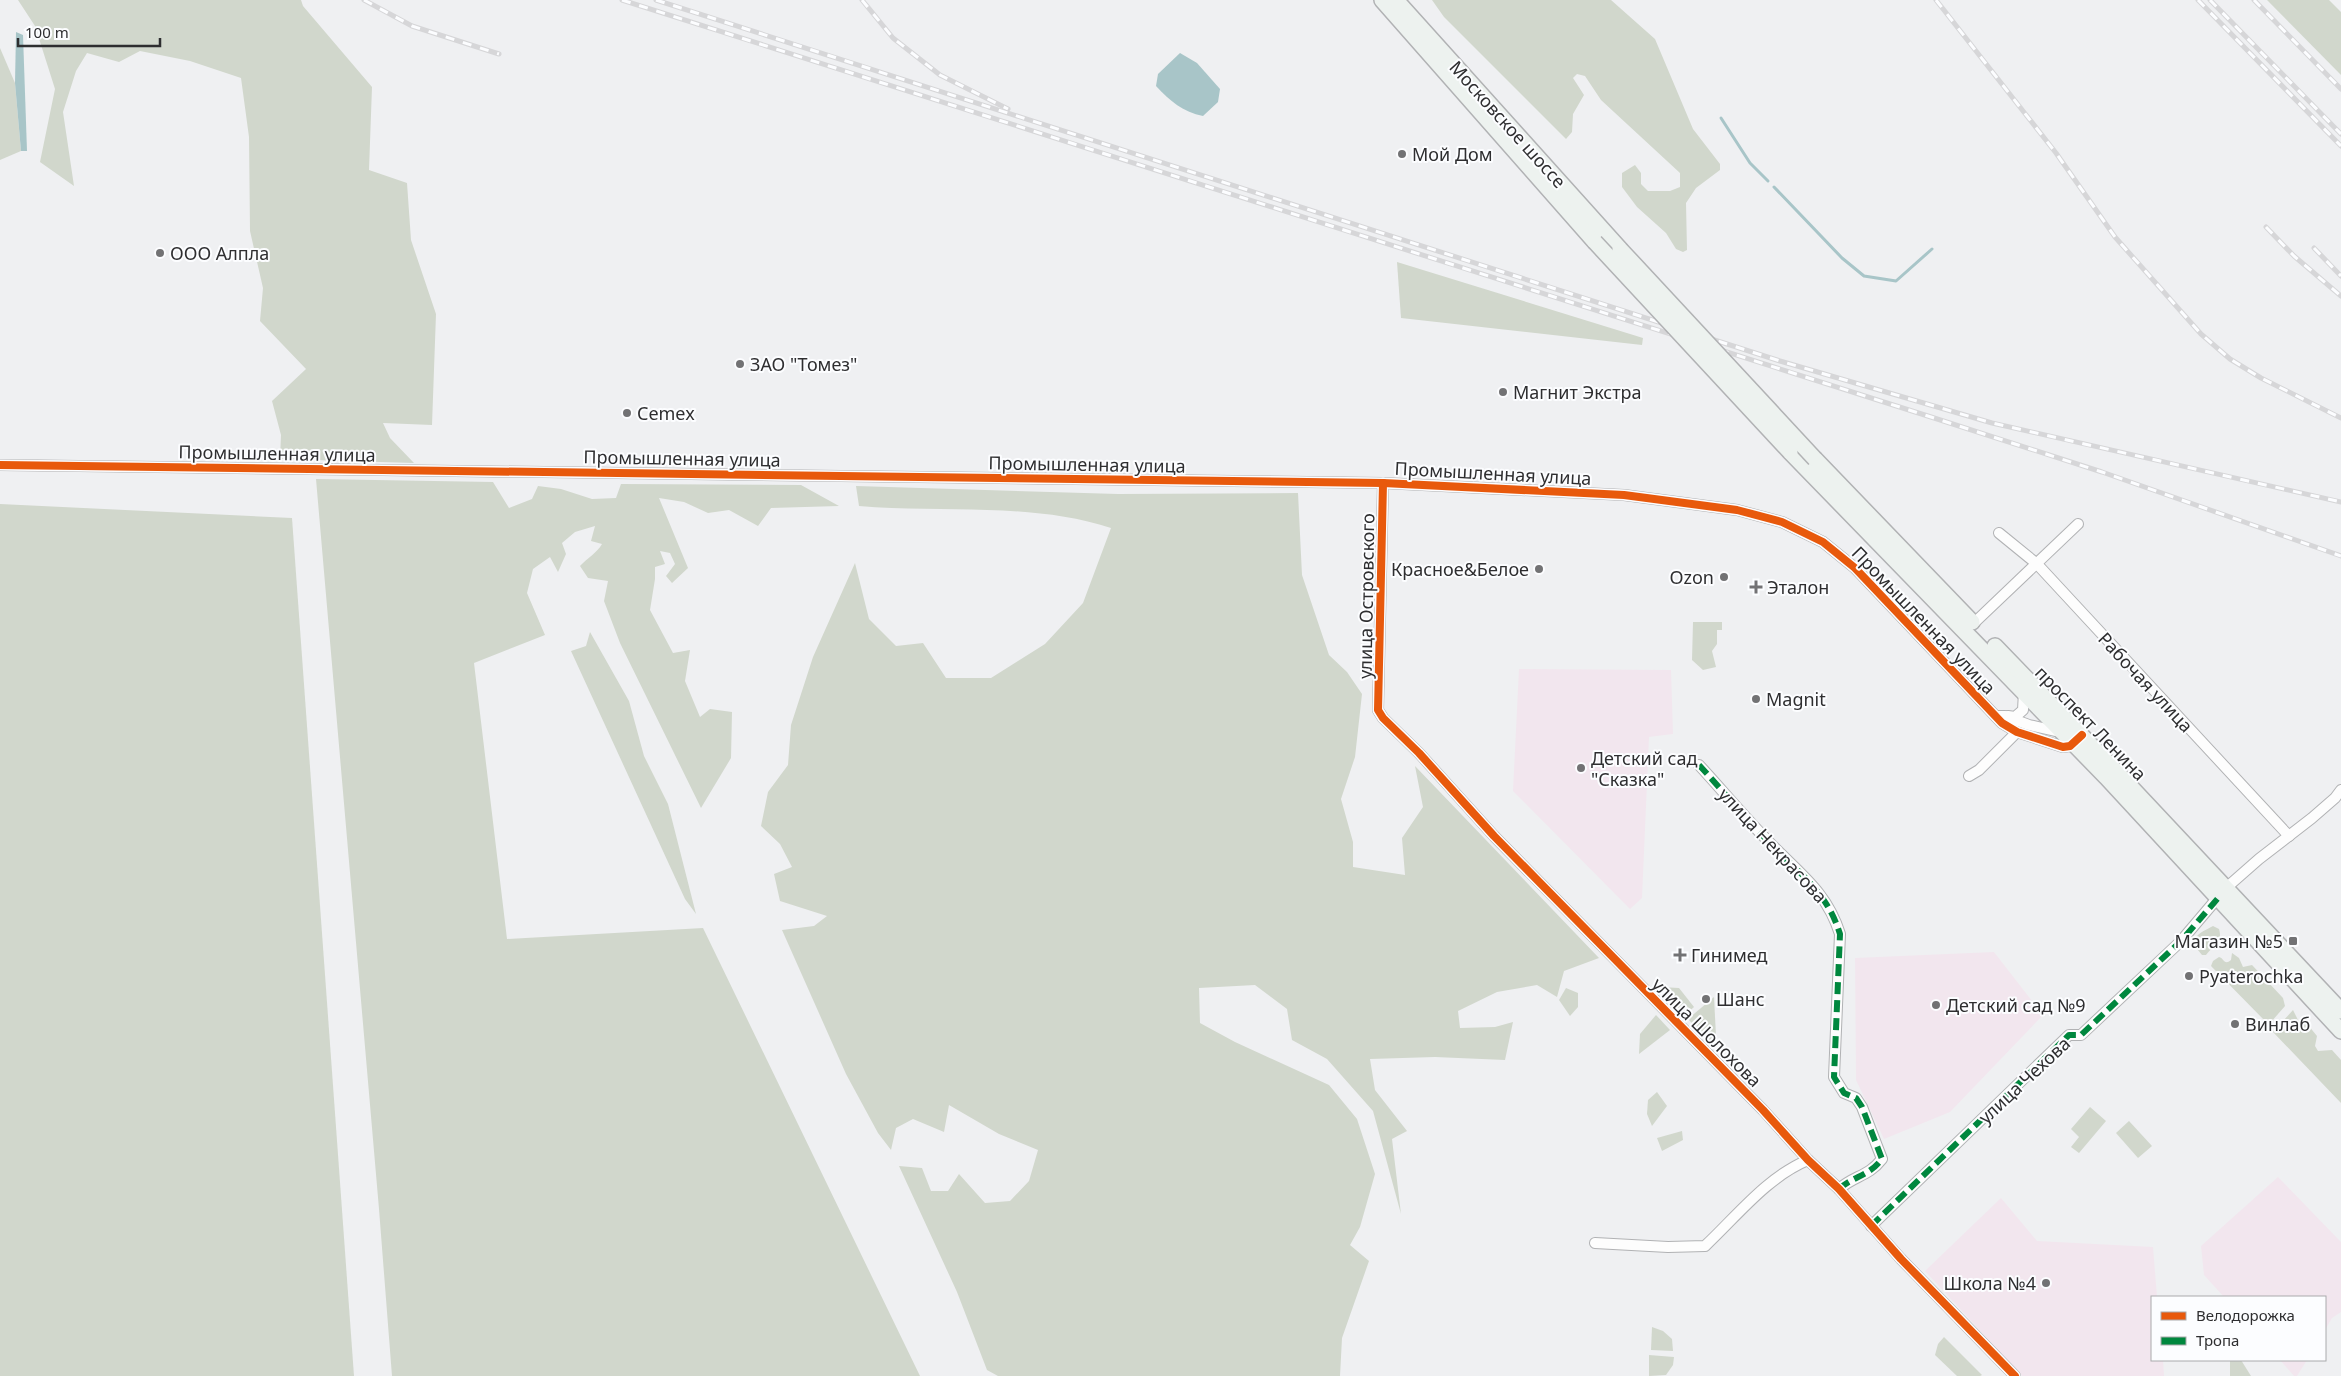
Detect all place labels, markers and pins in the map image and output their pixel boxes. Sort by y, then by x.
place label: Мой Дом [1412,142,1493,166]
marker: Мой Дом [1396,148,1408,160]
place label: ООО Алпла [170,241,269,265]
marker: ООО Алпла [154,247,166,259]
place label: ЗАО "Томез" [750,352,857,376]
marker: ЗАО "Томез" [734,358,746,370]
place label: Магнит Экстра [1513,380,1642,404]
marker: Магнит Экстра [1497,386,1509,398]
place label: Cemex [637,401,695,425]
marker: Cemex [621,407,633,419]
place label: Красное&Белое [1391,557,1529,581]
marker: Красное&Белое [1533,563,1545,575]
place label: Ozon [1669,565,1714,589]
marker: Ozon [1718,571,1730,583]
place label: Эталон [1767,575,1829,599]
marker: Эталон [1749,580,1763,594]
place label: Magnit [1766,687,1826,711]
marker: Magnit [1750,693,1762,705]
place label: Детский сад "Сказка" [1591,746,1697,791]
marker: Детский сад "Сказка" [1575,762,1587,774]
place label: Магазин №5 [2174,929,2283,953]
marker: Магазин №5 [2287,935,2299,947]
place label: Гинимед [1691,943,1768,967]
marker: Гинимед [1673,948,1687,962]
place label: Pyaterochka [2199,964,2303,988]
marker: Pyaterochka [2183,970,2195,982]
place label: Шанс [1716,987,1765,1011]
marker: Шанс [1700,993,1712,1005]
place label: Детский сад №9 [1946,993,2086,1017]
marker: Детский сад №9 [1930,999,1942,1011]
place label: Винлаб [2245,1012,2310,1036]
marker: Винлаб [2229,1018,2241,1030]
place label: Школа №4 [1944,1271,2036,1295]
marker: Школа №4 [2040,1277,2052,1289]

